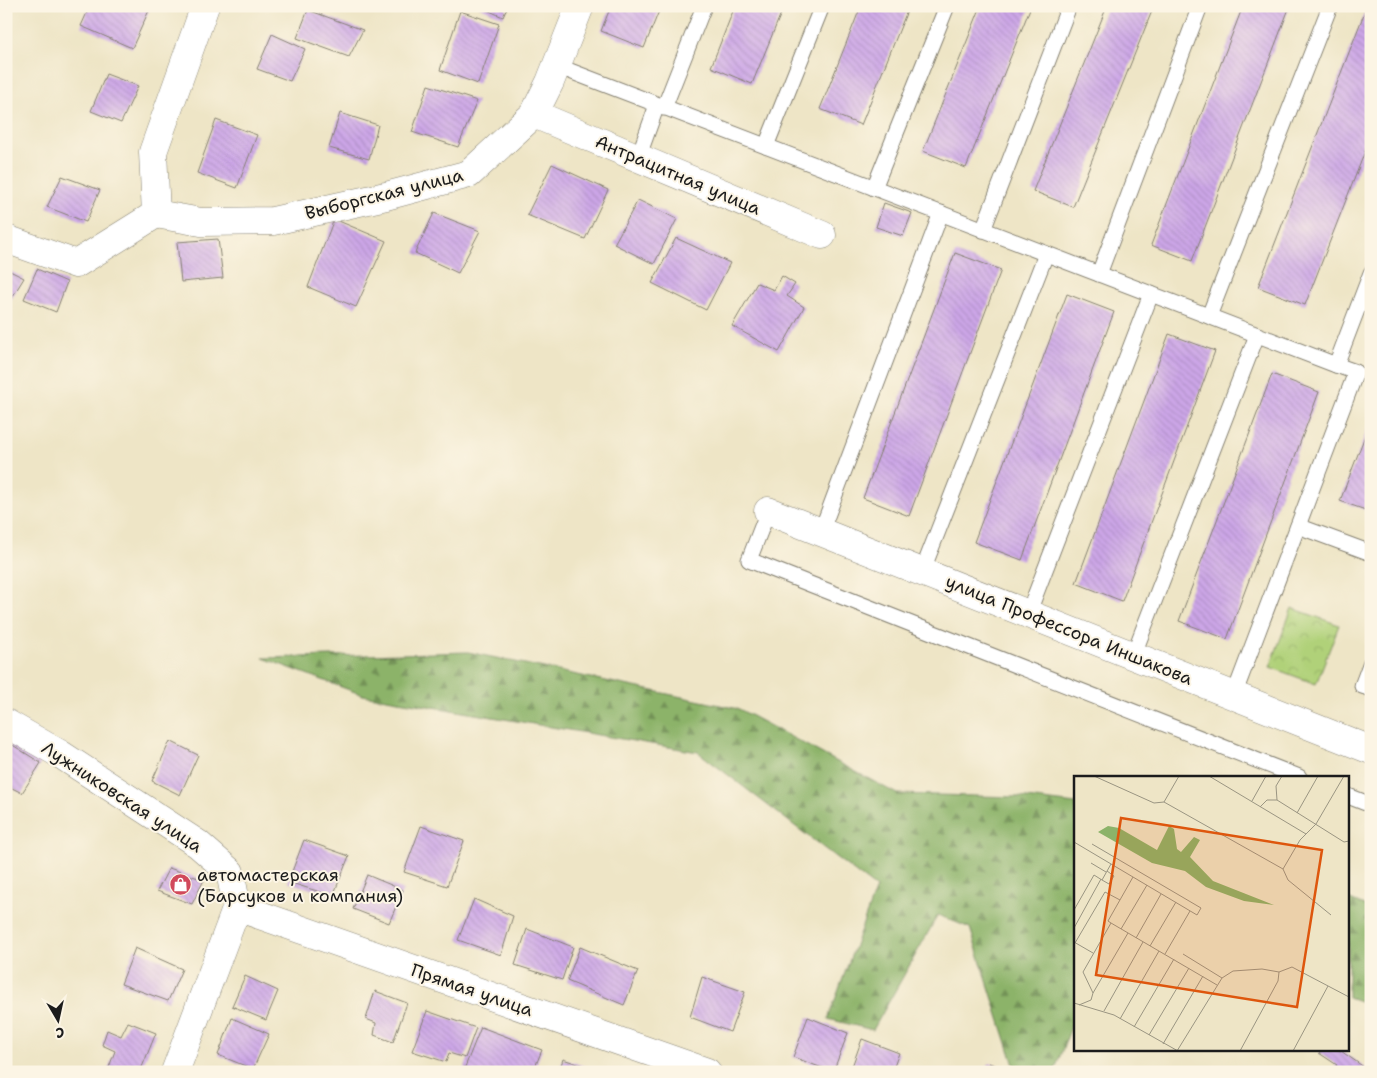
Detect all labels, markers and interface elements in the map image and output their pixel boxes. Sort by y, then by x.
street label: Антрацитная улица [592,129,764,221]
street label: Выборгская улица [302,163,466,225]
street label: улица Профессора Иншакова [942,569,1196,691]
street label: Лужниковская улица [37,736,207,858]
inset map [1074,776,1350,1050]
place label: автомастерская (Барсуков и компания) [197,863,403,908]
shop icon: автомастерская (Барсуков и компания) [169,873,193,897]
street label: Прямая улица [408,958,536,1022]
north arrow [32,996,82,1046]
text: С [54,1023,66,1042]

